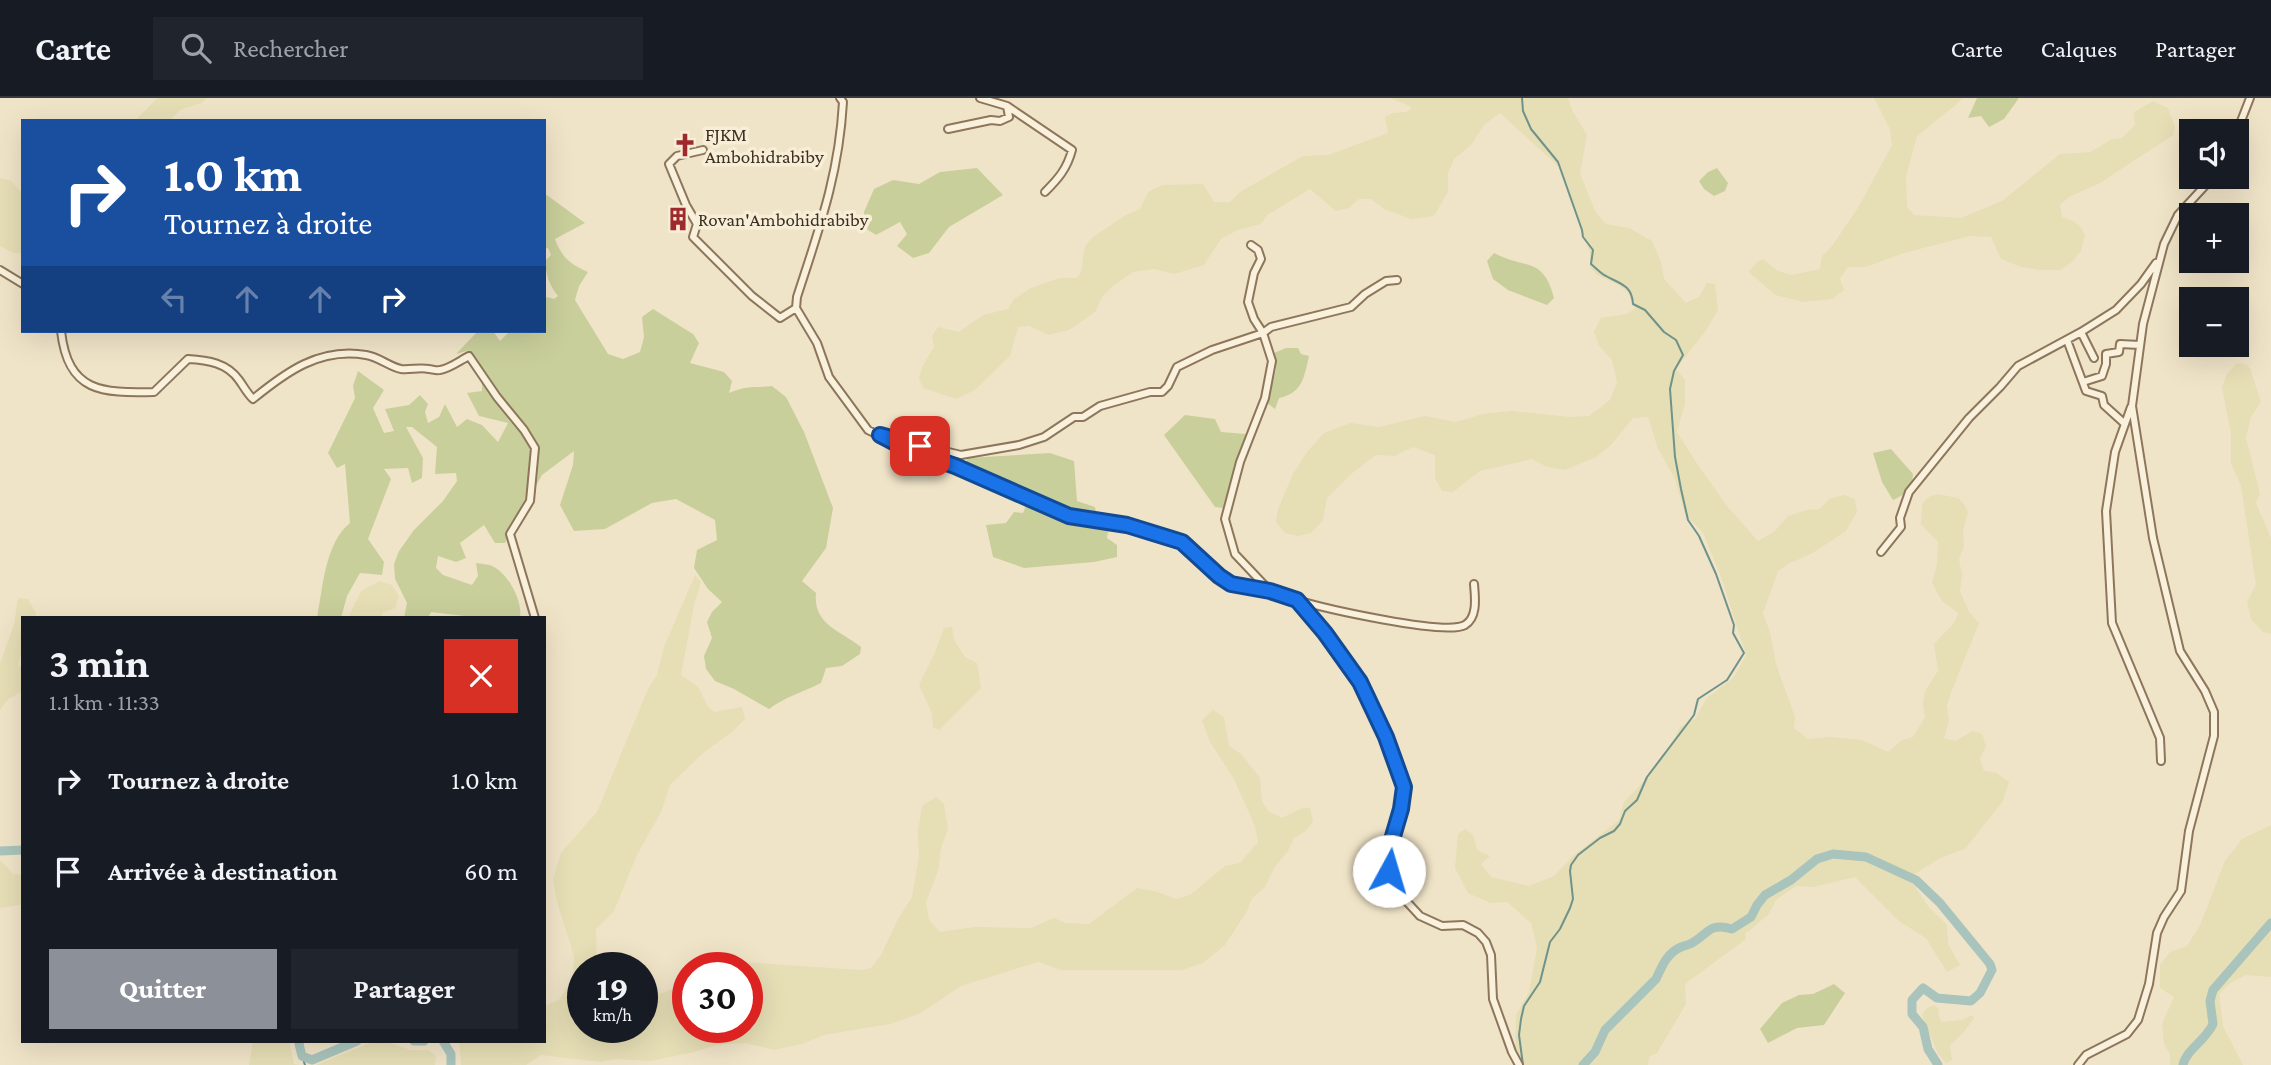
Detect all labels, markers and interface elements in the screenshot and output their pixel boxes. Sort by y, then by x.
search box [153,17,643,80]
icon: search [177,29,215,67]
text: Carte [35,30,111,67]
text: Rechercher [233,34,349,63]
text: Carte [1951,35,2003,62]
text: Calques [2041,35,2117,62]
text: Partager [2155,35,2236,62]
map controls [2179,119,2249,357]
button: sound [2179,119,2249,189]
place label: FJKM Ambohidrabiby [705,124,824,167]
church icon: FJKM Ambohidrabiby [671,131,699,159]
icon: right [49,147,140,238]
text: 1.0 km [164,147,302,202]
button: + [2179,203,2249,273]
text: Tournez à droite [164,205,372,241]
building icon: Rovan'Ambohidrabiby [664,205,692,233]
place label: Rovan'Ambohidrabiby [698,209,869,230]
icon: left [155,280,193,318]
icon: ahead [228,280,266,318]
icon: ahead [301,280,339,318]
icon: right [374,280,412,318]
button: − [2179,287,2249,357]
pin [890,416,950,476]
icon: arrive [901,427,939,465]
text: 3 min [49,639,149,686]
button: close [444,639,518,713]
text: 1.1 km · 11:33 [49,689,160,715]
icon: right [49,762,87,800]
text: Tournez à droite [108,766,289,795]
text: 1.0 km [451,766,518,795]
position arrow [1352,834,1426,908]
icon: arrive [49,853,87,891]
text: Arrivée à destination [108,857,338,886]
text: 60 m [464,857,518,886]
button: Quitter [49,949,277,1029]
button: Partager [291,949,518,1029]
speed limit sign: 30 [672,952,763,1043]
text: 19 [596,969,629,1008]
text: km/h [593,1005,632,1025]

